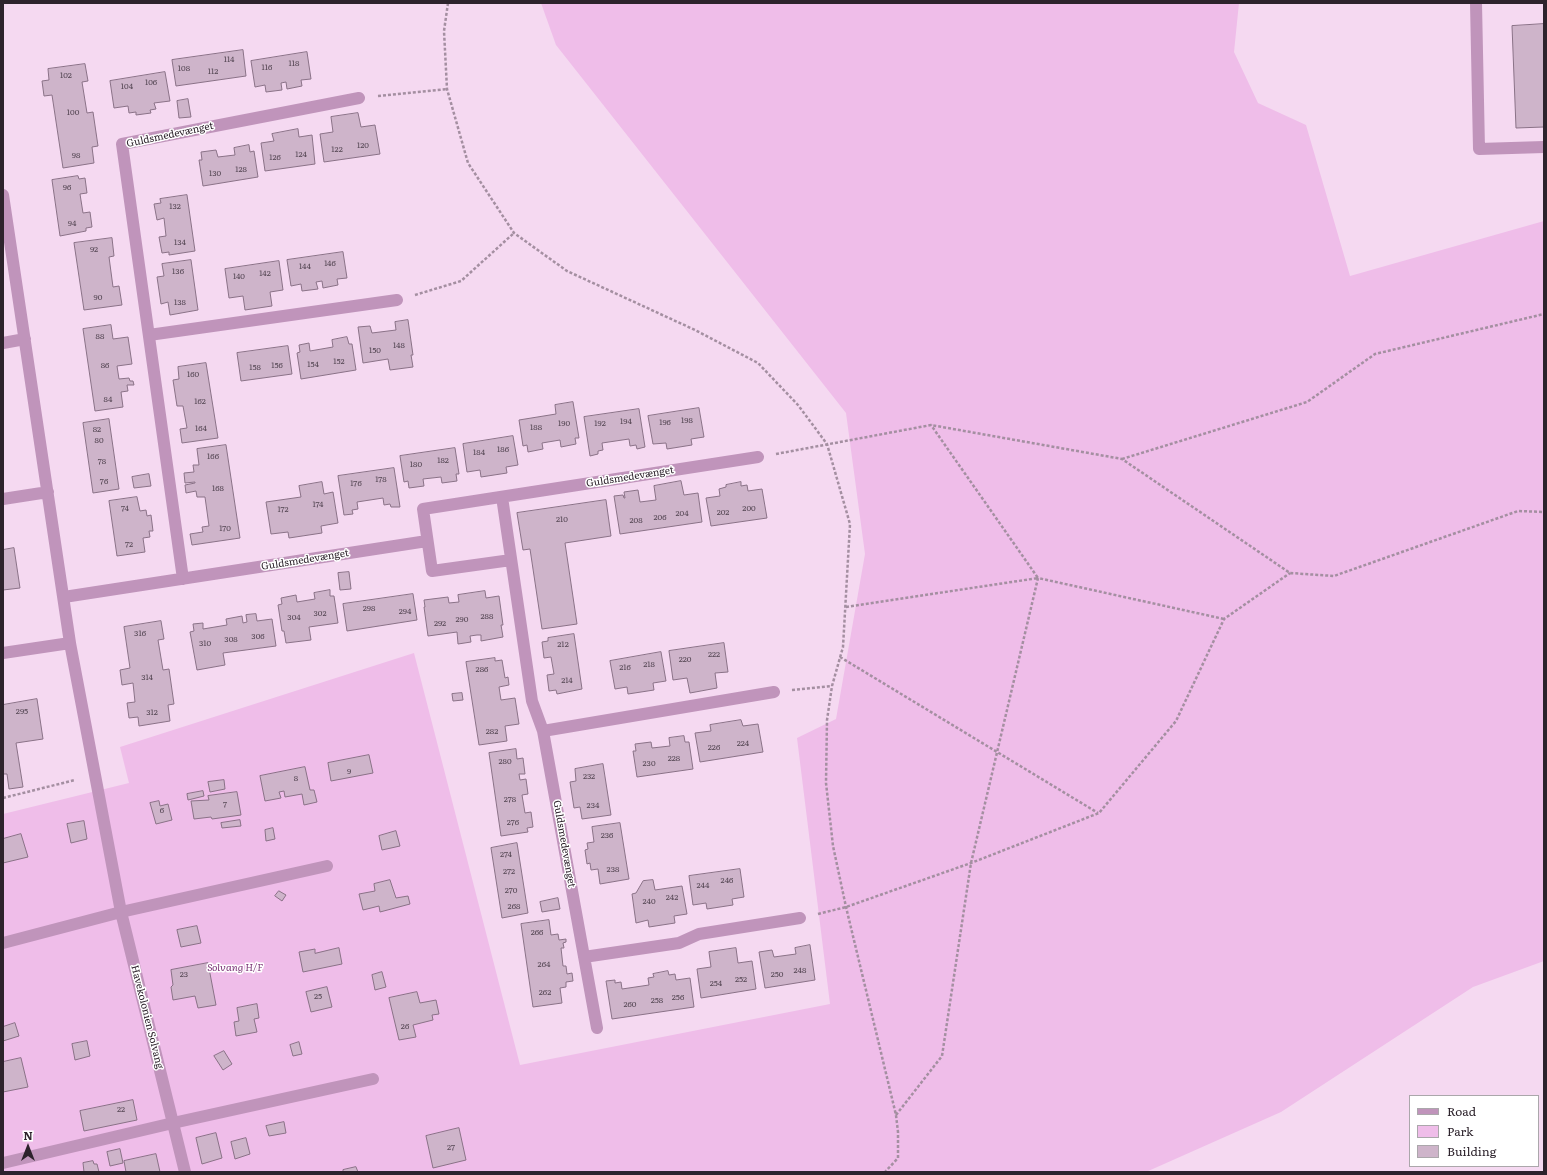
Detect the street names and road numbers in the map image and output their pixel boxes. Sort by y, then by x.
street label: Guldsmedevænget [126,120,214,150]
street label: Guldsmedevænget [585,464,675,490]
street label: Guldsmedevænget [260,547,350,573]
street label: Guldsmedevænget [550,799,578,889]
street label: Havekolonien Solvang [128,964,166,1070]

